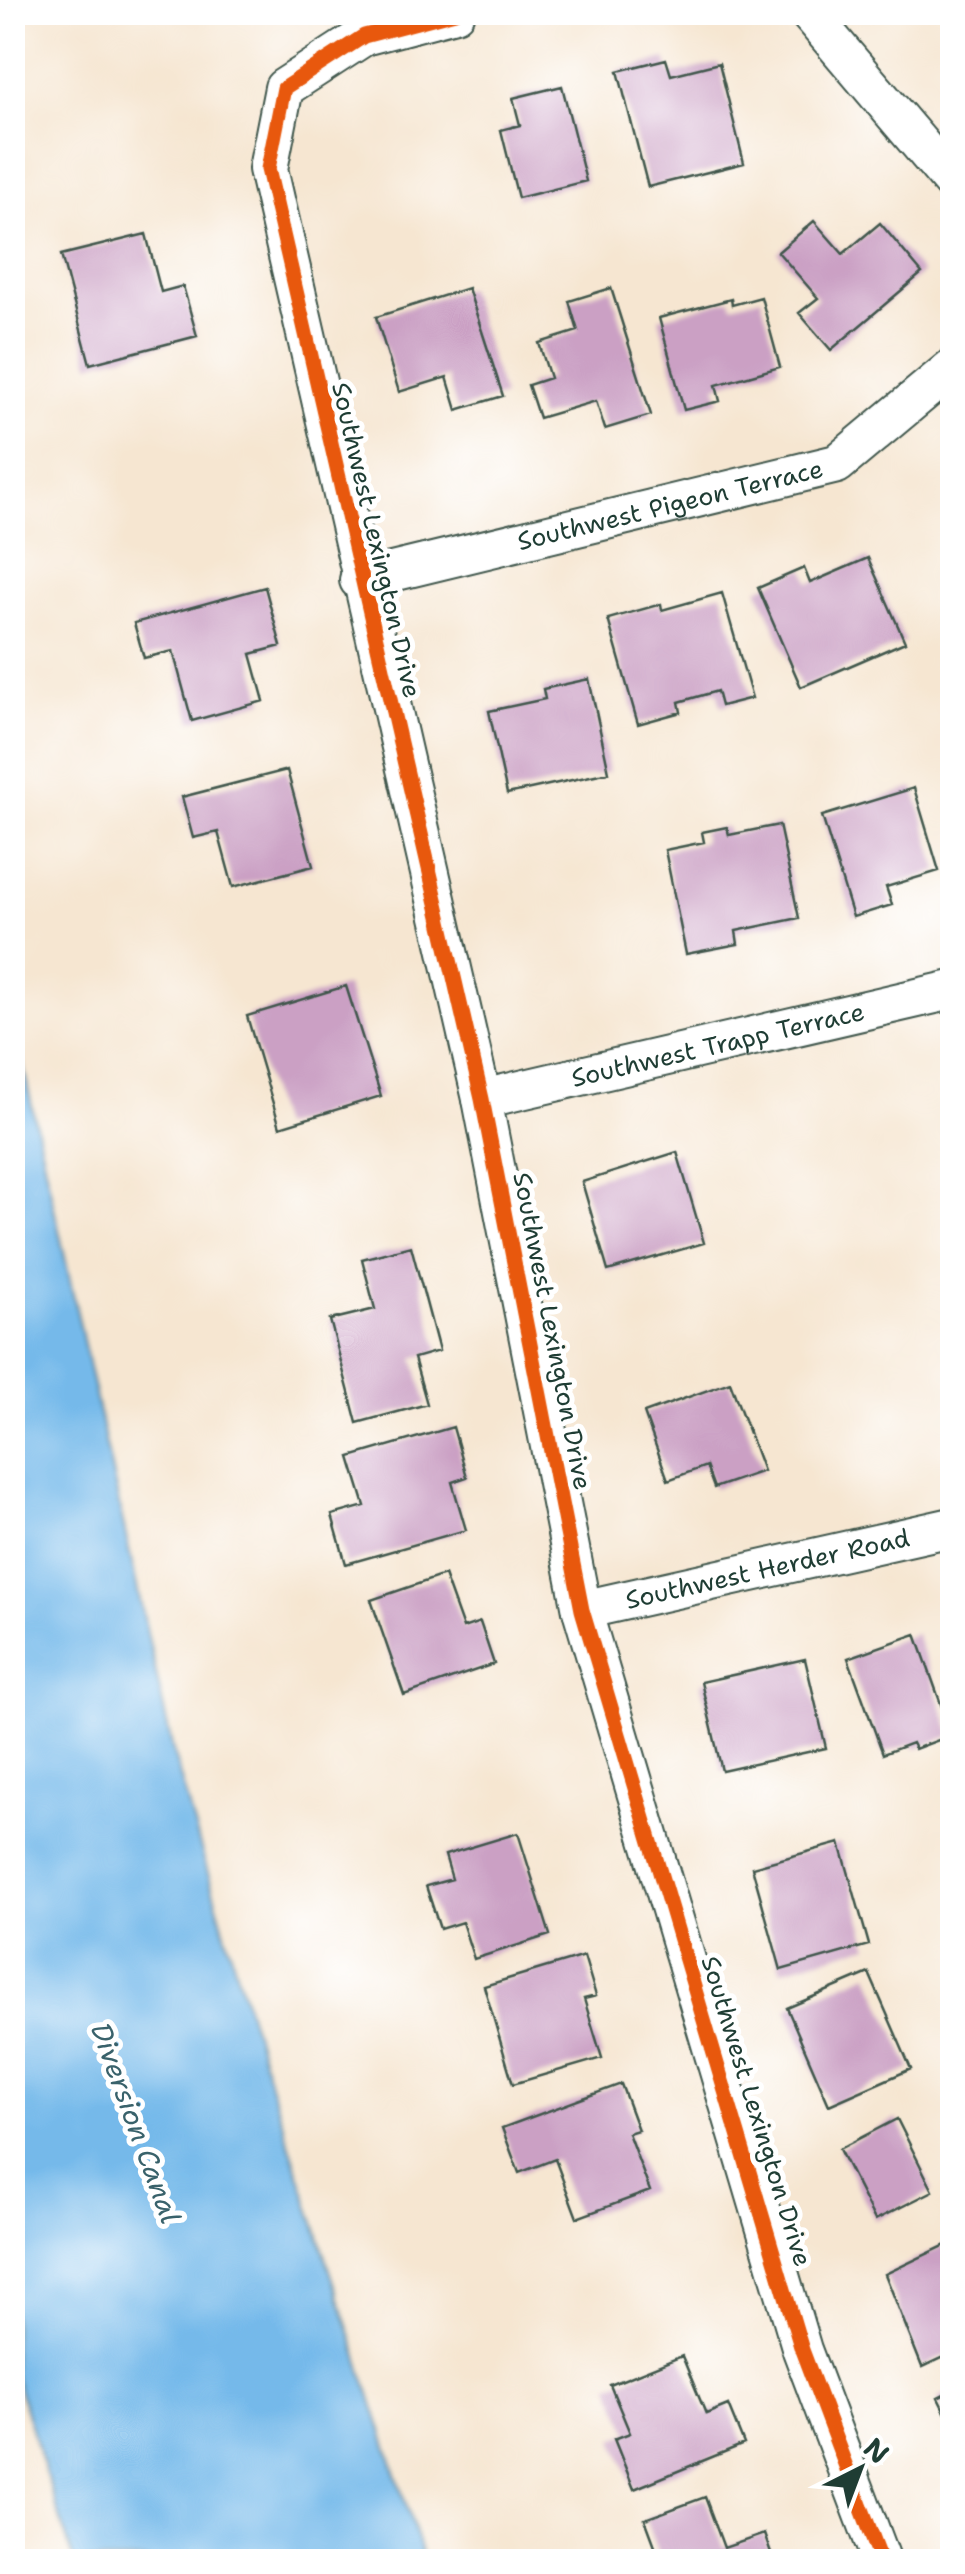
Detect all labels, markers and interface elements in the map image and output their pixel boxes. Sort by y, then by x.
street label: Southwest Lexington Drive [324,379,430,701]
street label: Southwest Pigeon Terrace [514,451,826,558]
street label: Southwest Trapp Terrace [568,994,868,1095]
street label: Southwest Lexington Drive [506,1169,600,1493]
street label: Southwest Herder Road [622,1520,913,1617]
street label: Southwest Lexington Drive [694,1952,820,2270]
water label: Diversion Canal [82,2017,190,2229]
north arrow [810,2419,910,2519]
text: N [856,2429,898,2472]

